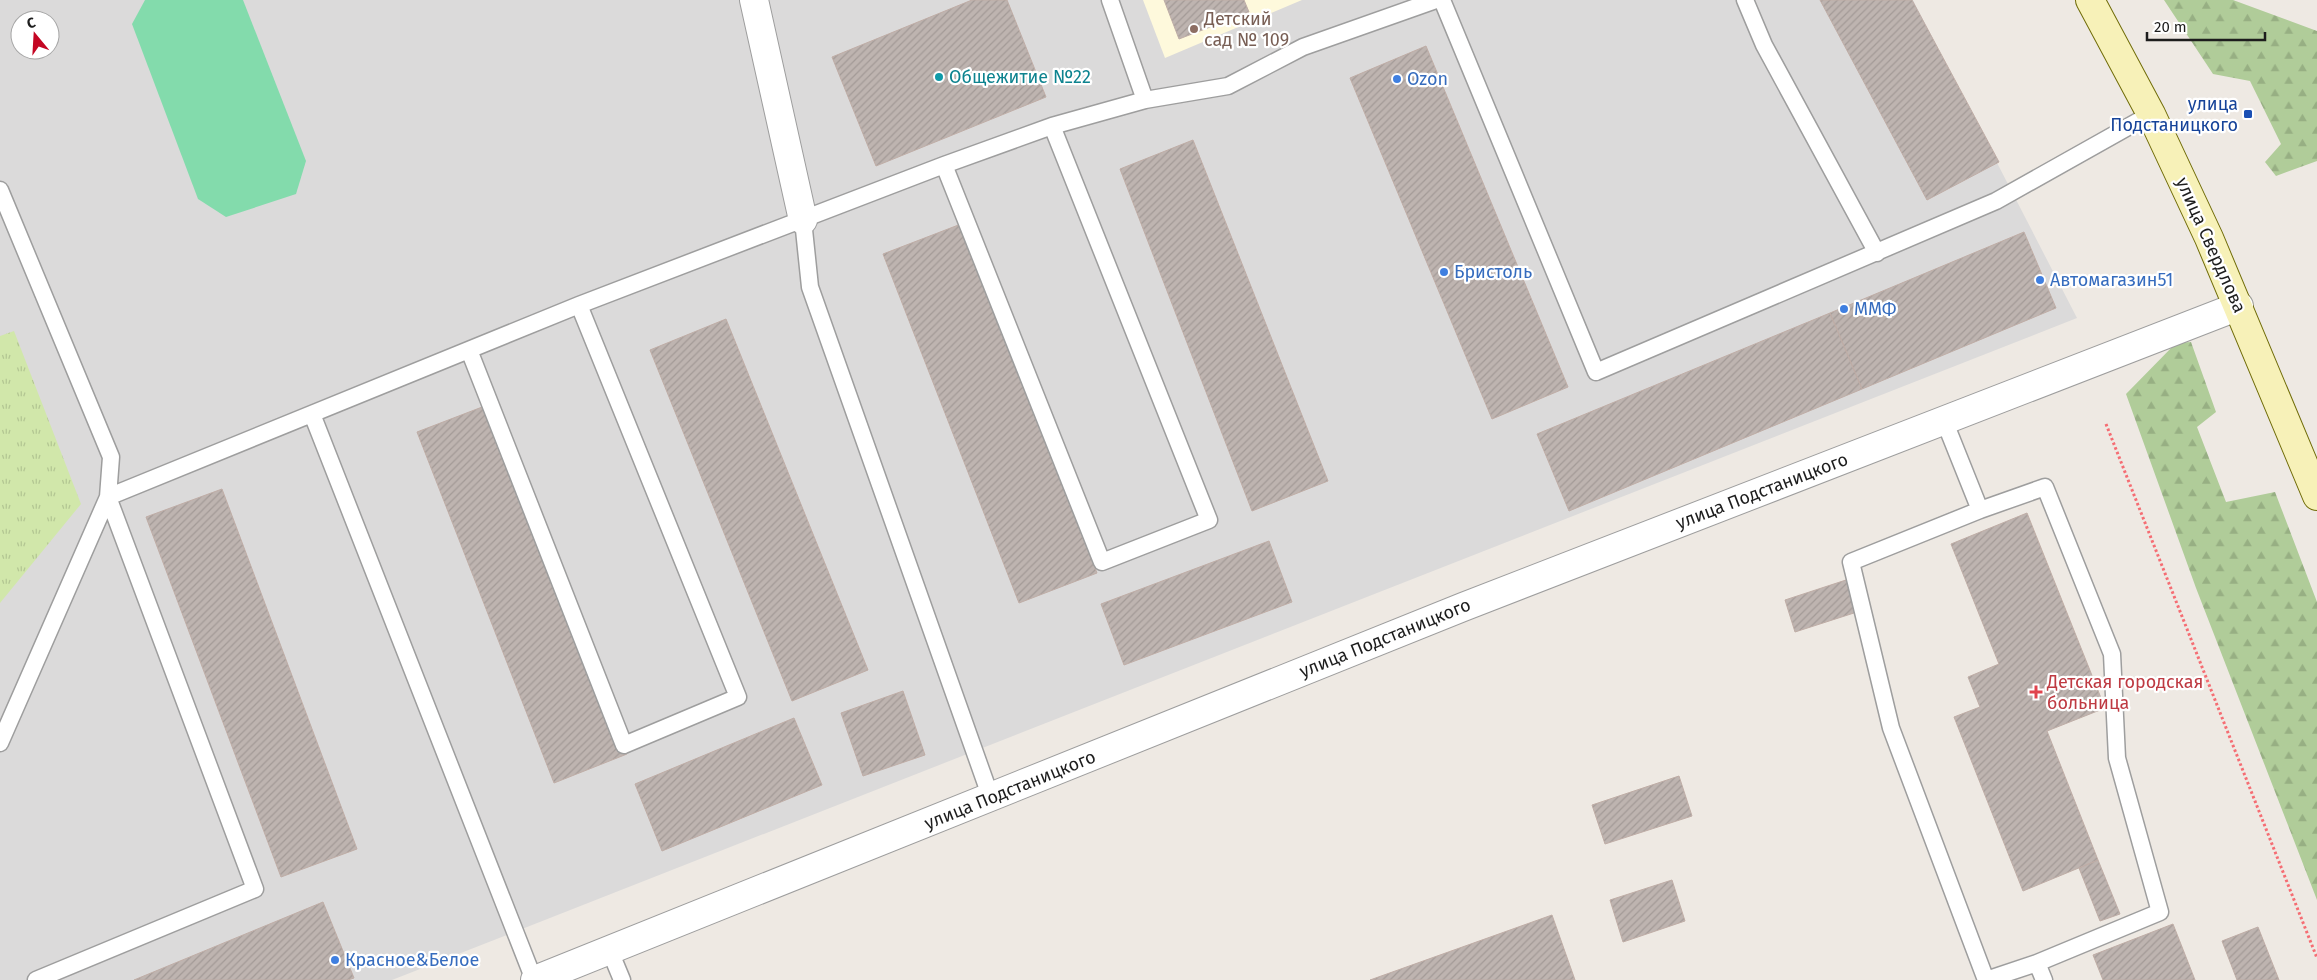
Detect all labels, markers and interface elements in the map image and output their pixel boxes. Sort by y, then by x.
place label: Детский сад № 109 [1203,8,1289,51]
north arrow [10,10,60,60]
scale bar [2147,10,2264,42]
text: С [25,14,38,32]
text: 20 m [2154,18,2187,36]
marker: Детский сад № 109 [1188,23,1200,35]
place label: Общежитие №22 [949,66,1091,88]
place label: Ozon [1407,68,1448,90]
marker: Общежитие №22 [933,71,945,83]
marker: Ozon [1391,73,1403,85]
place label: улица Подстаницкого [2110,93,2238,136]
marker: улица Подстаницкого [2242,108,2254,120]
street label: улица Свердлова [2171,174,2251,316]
place label: Бристоль [1454,261,1532,283]
marker: Бристоль [1438,266,1450,278]
place label: Автомагазин51 [2050,269,2173,291]
marker: Автомагазин51 [2034,274,2046,286]
place label: ММФ [1854,298,1897,320]
marker: ММФ [1838,303,1850,315]
street label: улица Подстаницкого [1673,448,1851,534]
street label: улица Подстаницкого [1296,594,1474,682]
place label: Детская городская больница [2046,671,2203,714]
marker: Детская городская больница [2029,685,2043,699]
street label: улица Подстаницкого [921,746,1099,834]
place label: Красное&Белое [345,949,479,971]
marker: Красное&Белое [329,954,341,966]

